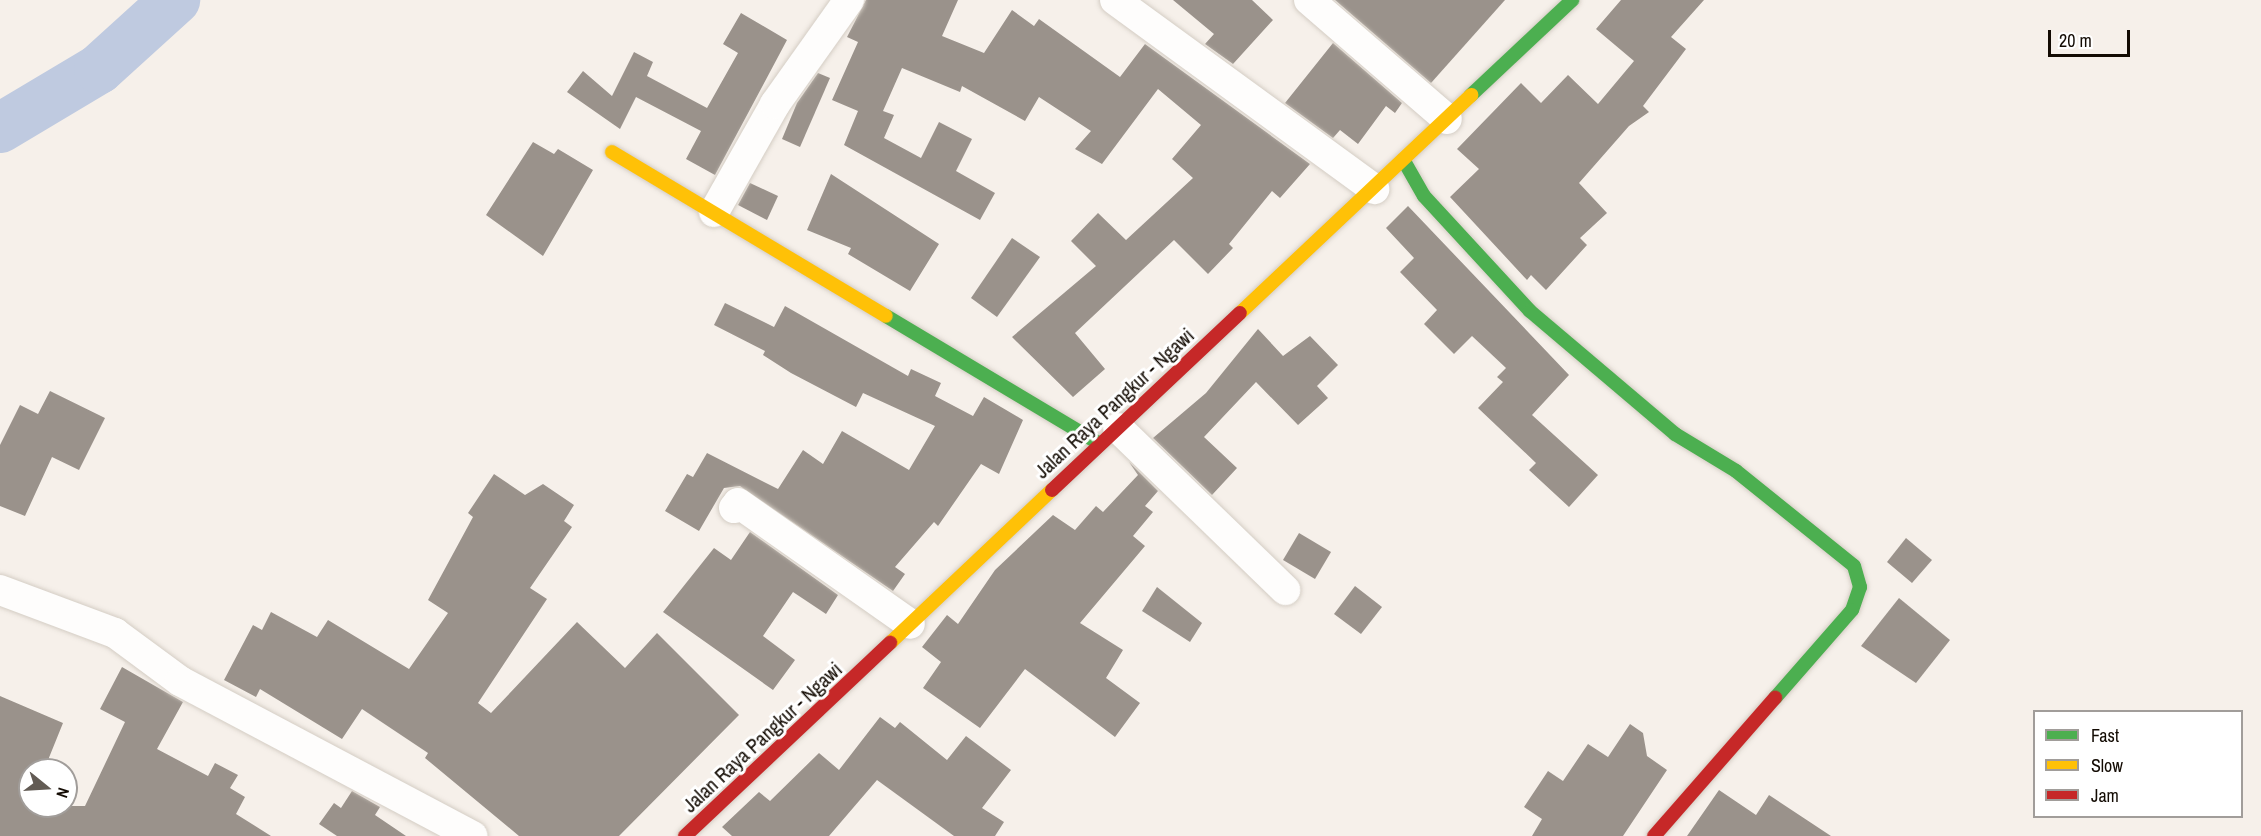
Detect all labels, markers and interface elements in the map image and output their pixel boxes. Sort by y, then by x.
scale bar [2051,18,2134,56]
text: 20 m [2059,28,2092,53]
street label: Jalan Raya Pangkur - Ngawi [1029,323,1199,483]
street label: Jalan Raya Pangkur - Ngawi [677,657,847,817]
legend [2033,710,2243,818]
text: Fast [2091,723,2119,748]
text: Slow [2091,753,2123,778]
north arrow [18,758,78,818]
text: Jam [2091,783,2119,808]
text: N [51,785,75,801]

